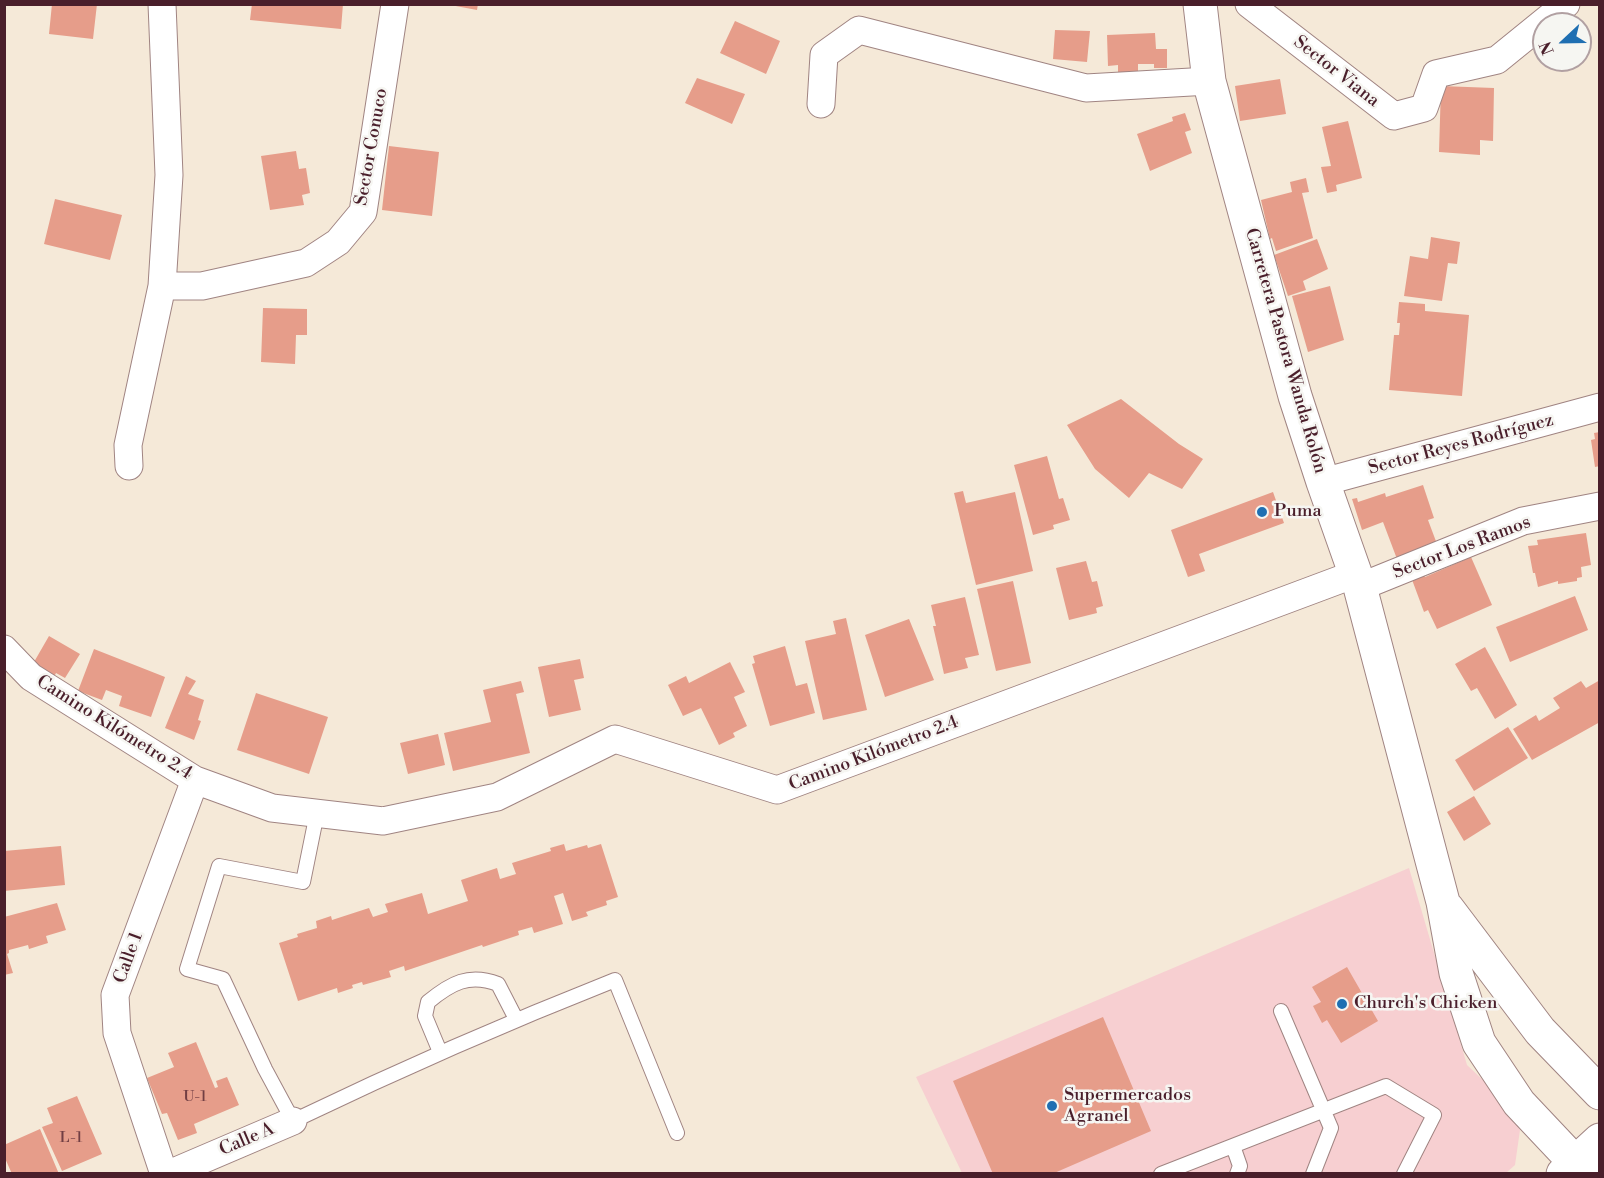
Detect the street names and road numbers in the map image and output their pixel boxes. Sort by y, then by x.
street label: Sector Viana [1289,32,1383,112]
street label: Sector Conuco [351,87,393,207]
street label: Carretera Pastora Wanda Rolón [1240,226,1330,476]
street label: Sector Reyes Rodríguez [1366,410,1556,480]
street label: Sector Los Ramos [1390,512,1534,584]
street label: Camino Kilómetro 2.4 [32,671,196,785]
street label: Camino Kilómetro 2.4 [786,712,962,796]
street label: Calle 1 [110,930,148,986]
street label: Calle A [216,1119,278,1161]

